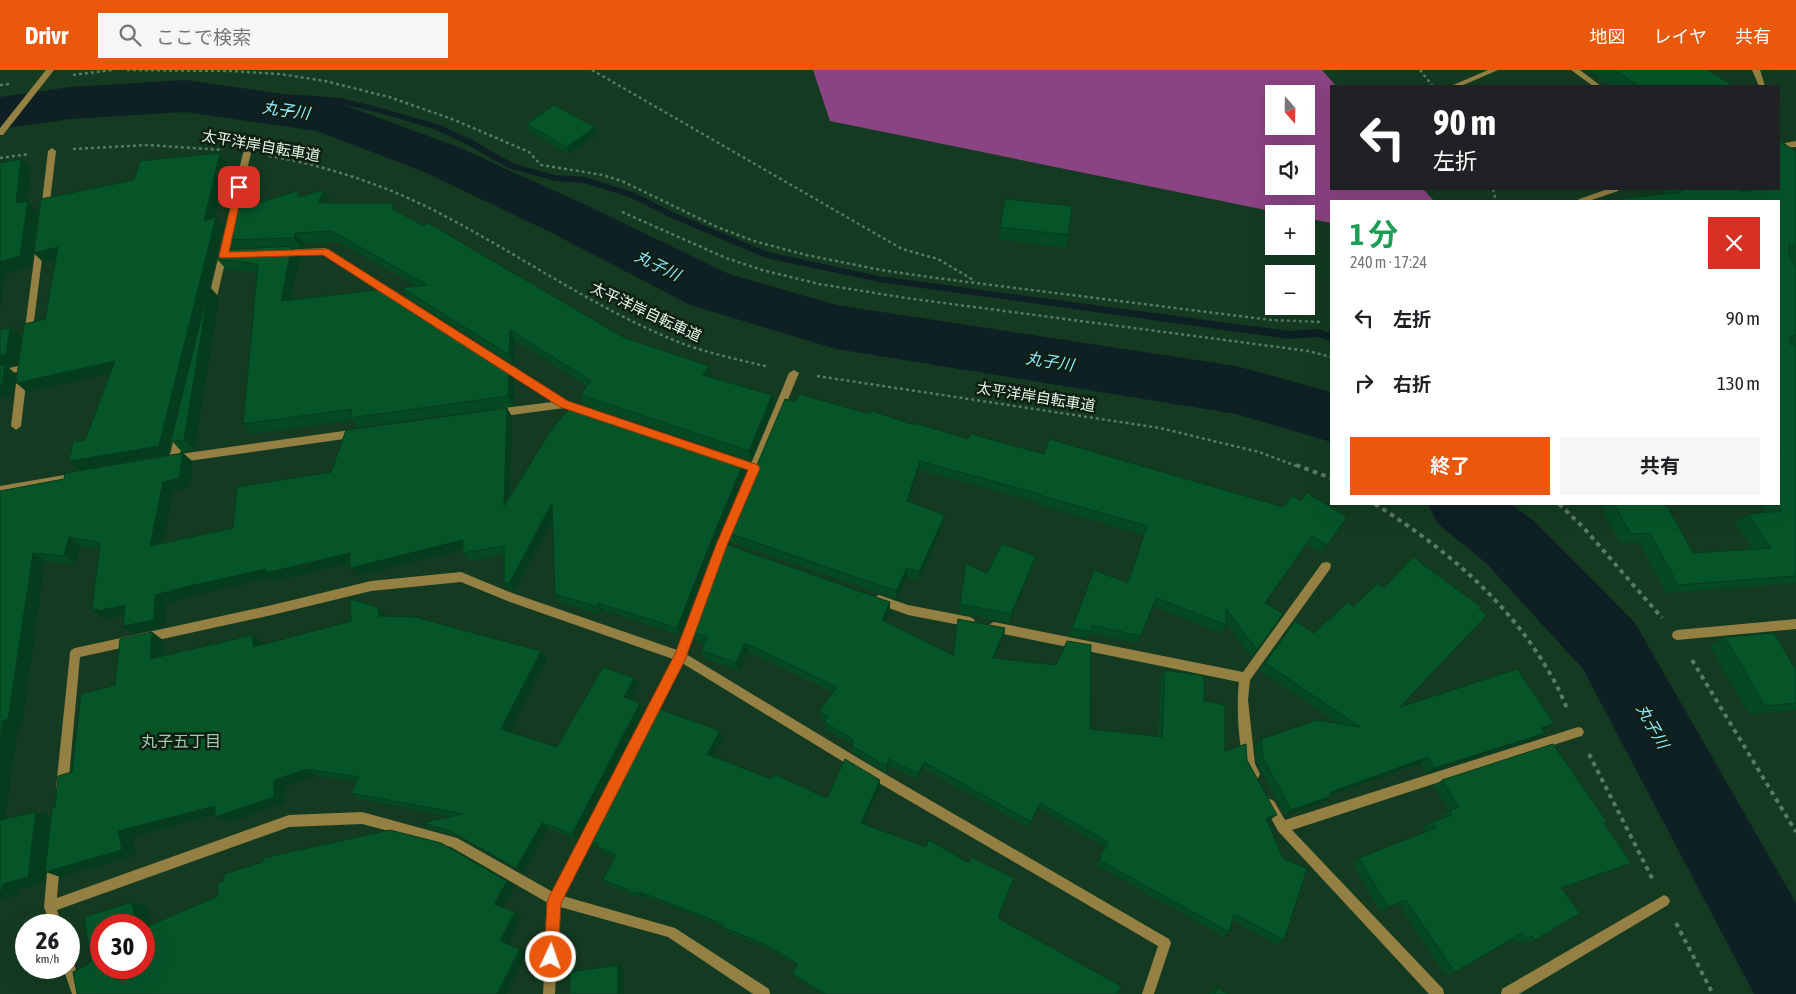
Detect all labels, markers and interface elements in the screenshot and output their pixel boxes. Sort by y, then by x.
search box [98,13,448,58]
icon: search [116,21,144,49]
text: Drivr [25,22,68,49]
text: ここで検索 [156,26,251,48]
text: 地図 [1590,26,1626,47]
text: レイヤ [1654,26,1707,47]
text: 共有 [1735,26,1771,47]
north arrow [1265,85,1315,135]
map controls [1265,85,1315,315]
water label: 丸子川 [261,98,313,123]
text: 90 m [1433,102,1496,142]
icon: left [1350,105,1415,170]
street label: 太平洋岸自転車道 [201,127,322,164]
button: sound [1265,145,1315,195]
text: 左折 [1433,148,1477,174]
pin [218,166,260,208]
icon: arrive [225,173,253,201]
button: + [1265,205,1315,255]
text: 1 分 [1350,217,1398,251]
button: close [1708,217,1760,269]
water label: 丸子川 [632,246,685,284]
text: 240 m · 17:24 [1350,253,1427,271]
button: − [1265,265,1315,315]
street label: 太平洋岸自転車道 [588,278,704,345]
icon: left [1350,304,1378,332]
text: 90 m [1726,307,1760,329]
text: 左折 [1393,308,1431,330]
water label: 丸子川 [1025,348,1077,374]
icon: right [1350,369,1378,397]
text: 130 m [1717,372,1760,394]
text: 右折 [1393,373,1431,395]
street label: 太平洋岸自転車道 [975,379,1097,414]
button: 終了 [1350,437,1550,495]
button: 共有 [1560,437,1760,495]
water label: 丸子川 [1633,701,1673,753]
district label: 丸子五丁目 [141,732,221,750]
speed limit sign: 30 [90,914,155,979]
text: 26 [36,926,59,954]
position arrow [524,930,576,982]
text: km/h [36,952,59,966]

